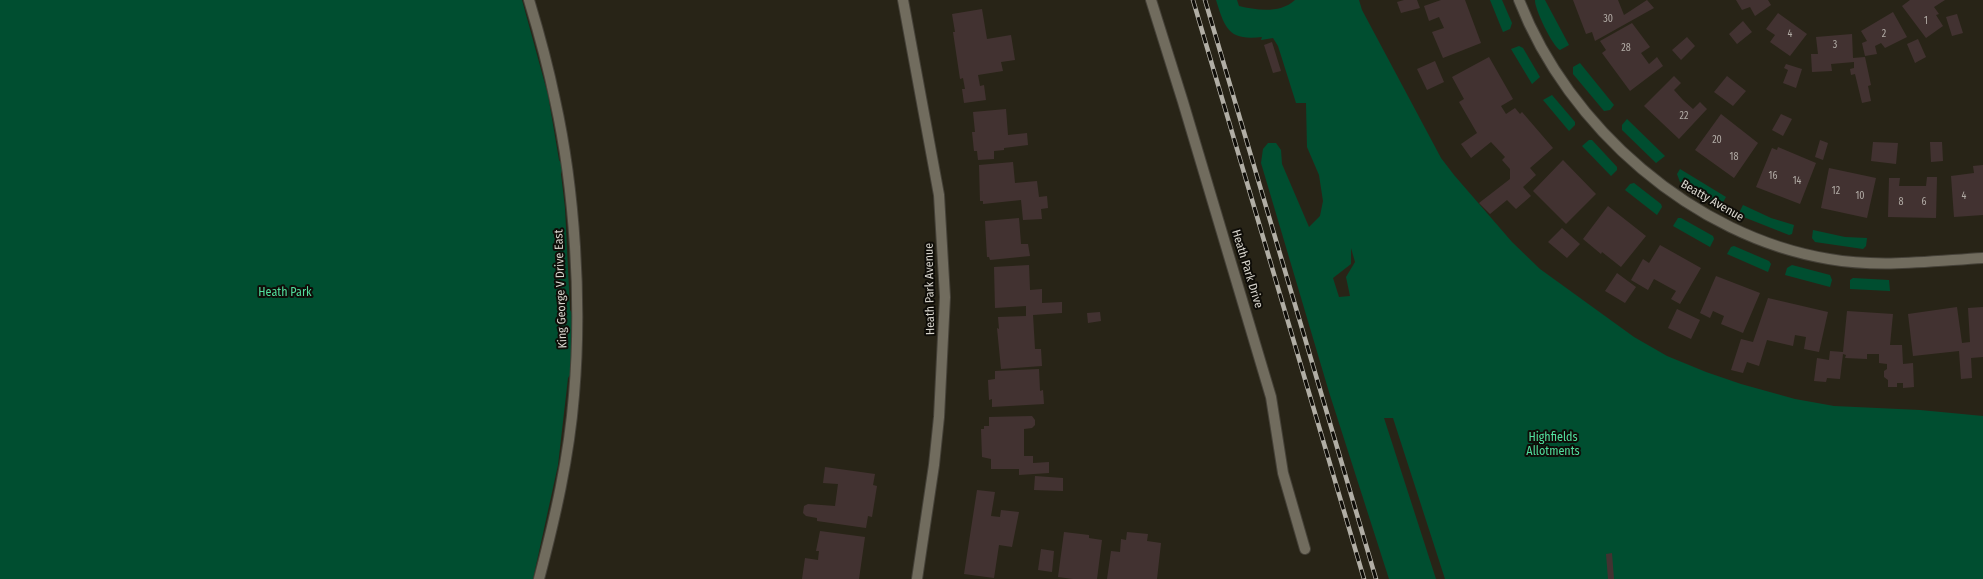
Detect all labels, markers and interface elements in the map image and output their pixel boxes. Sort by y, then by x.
house number: 30 [1603,13,1613,25]
house number: 1 [1924,15,1928,27]
house number: 4 [1788,28,1792,40]
house number: 2 [1882,28,1886,40]
house number: 3 [1833,39,1837,51]
house number: 28 [1621,42,1631,54]
house number: 22 [1680,110,1688,122]
house number: 20 [1712,134,1722,146]
house number: 18 [1730,151,1738,163]
house number: 16 [1769,170,1777,182]
house number: 14 [1793,175,1801,187]
street label: Beatty Avenue [1678,177,1746,225]
house number: 12 [1832,185,1840,197]
house number: 10 [1855,190,1865,202]
house number: 4 [1962,190,1966,202]
house number: 8 [1899,196,1903,208]
house number: 6 [1922,196,1926,208]
street label: Heath Park Drive [1228,228,1266,310]
street label: King George V Drive East [552,229,570,349]
street label: Heath Park Avenue [922,243,938,335]
park label: Heath Park [258,286,312,300]
park label: Highfields Allotments [1526,431,1580,459]

